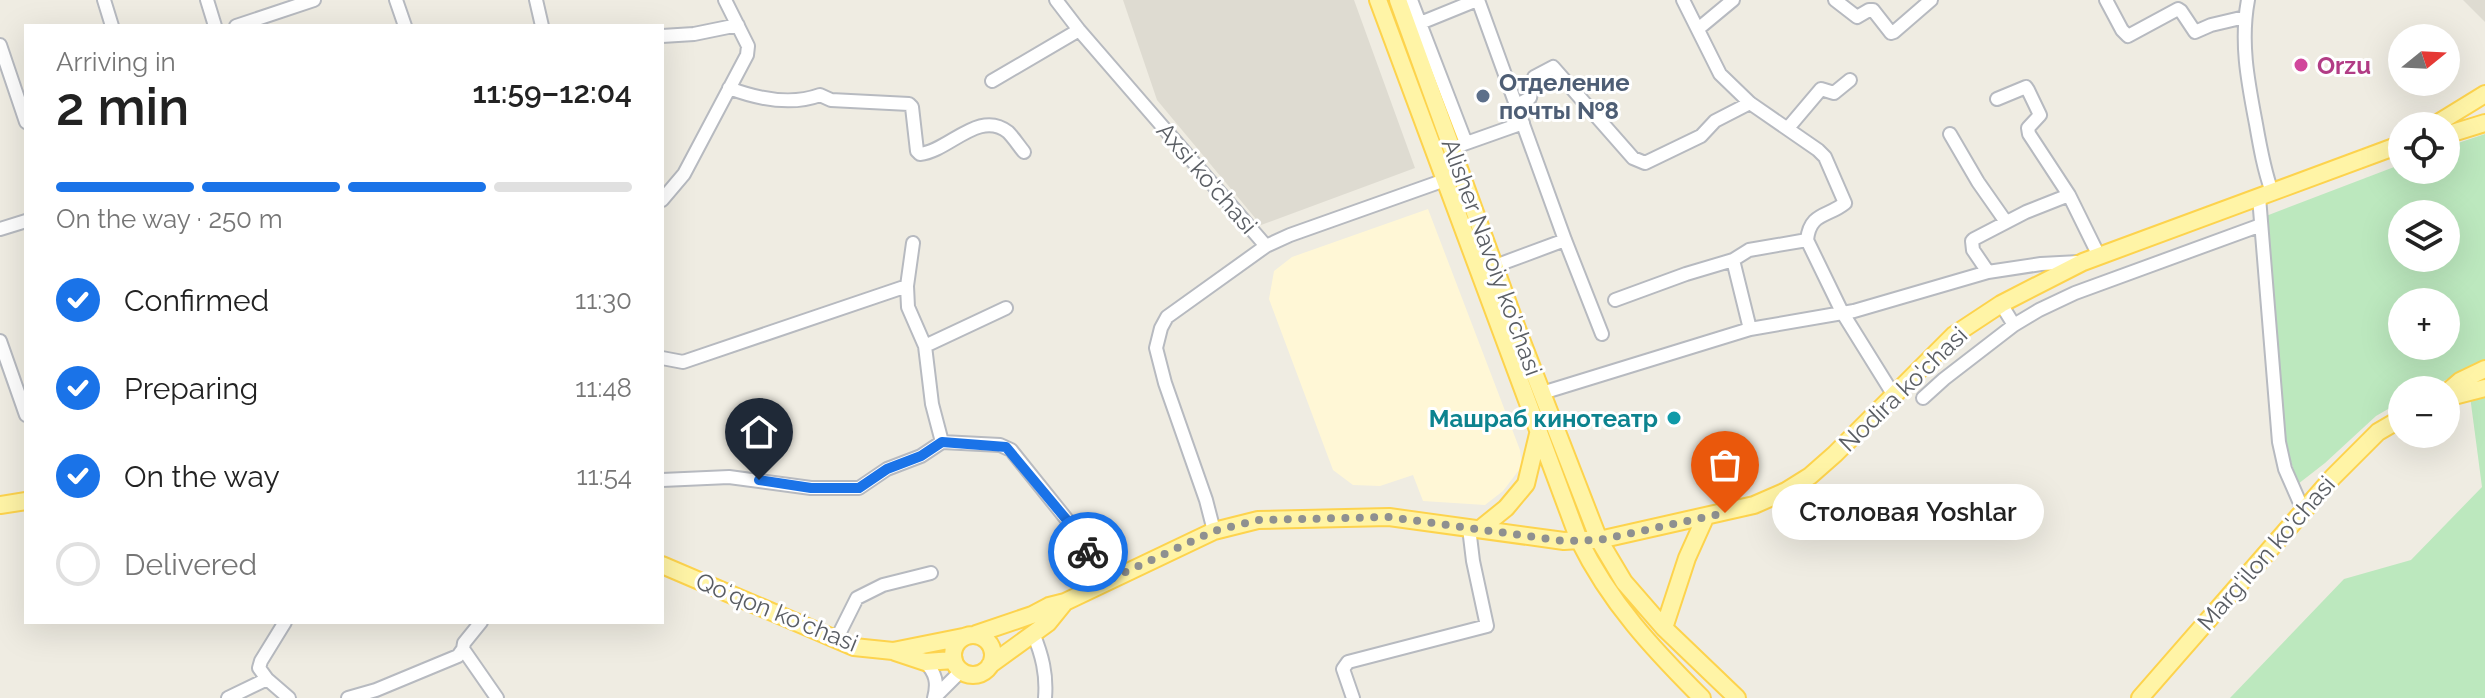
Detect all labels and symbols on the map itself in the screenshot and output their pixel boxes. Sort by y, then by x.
north arrow [2388,24,2460,96]
place label: Orzu [2317,51,2371,80]
marker: Orzu [2292,56,2310,74]
place label: Отделение почты №8 [1499,68,1630,125]
marker: Отделение почты №8 [1474,87,1492,105]
street label: Axsi ko'chasi [1151,116,1263,240]
street label: Alisher Navoiy ko'chasi [1436,135,1548,379]
street label: Nodira ko'chasi [1833,320,1973,458]
pin [725,398,793,480]
place label: Машраб кинотеатр [1429,404,1658,433]
marker: Машраб кинотеатр [1665,409,1683,427]
pin [1691,431,1759,513]
street label: Marg'ilon ko'chasi [2191,470,2341,636]
callout: Столовая Yoshlar [1773,485,2045,541]
courier [1048,512,1128,592]
street label: Qoʻqon koʻchasi [692,566,862,658]

